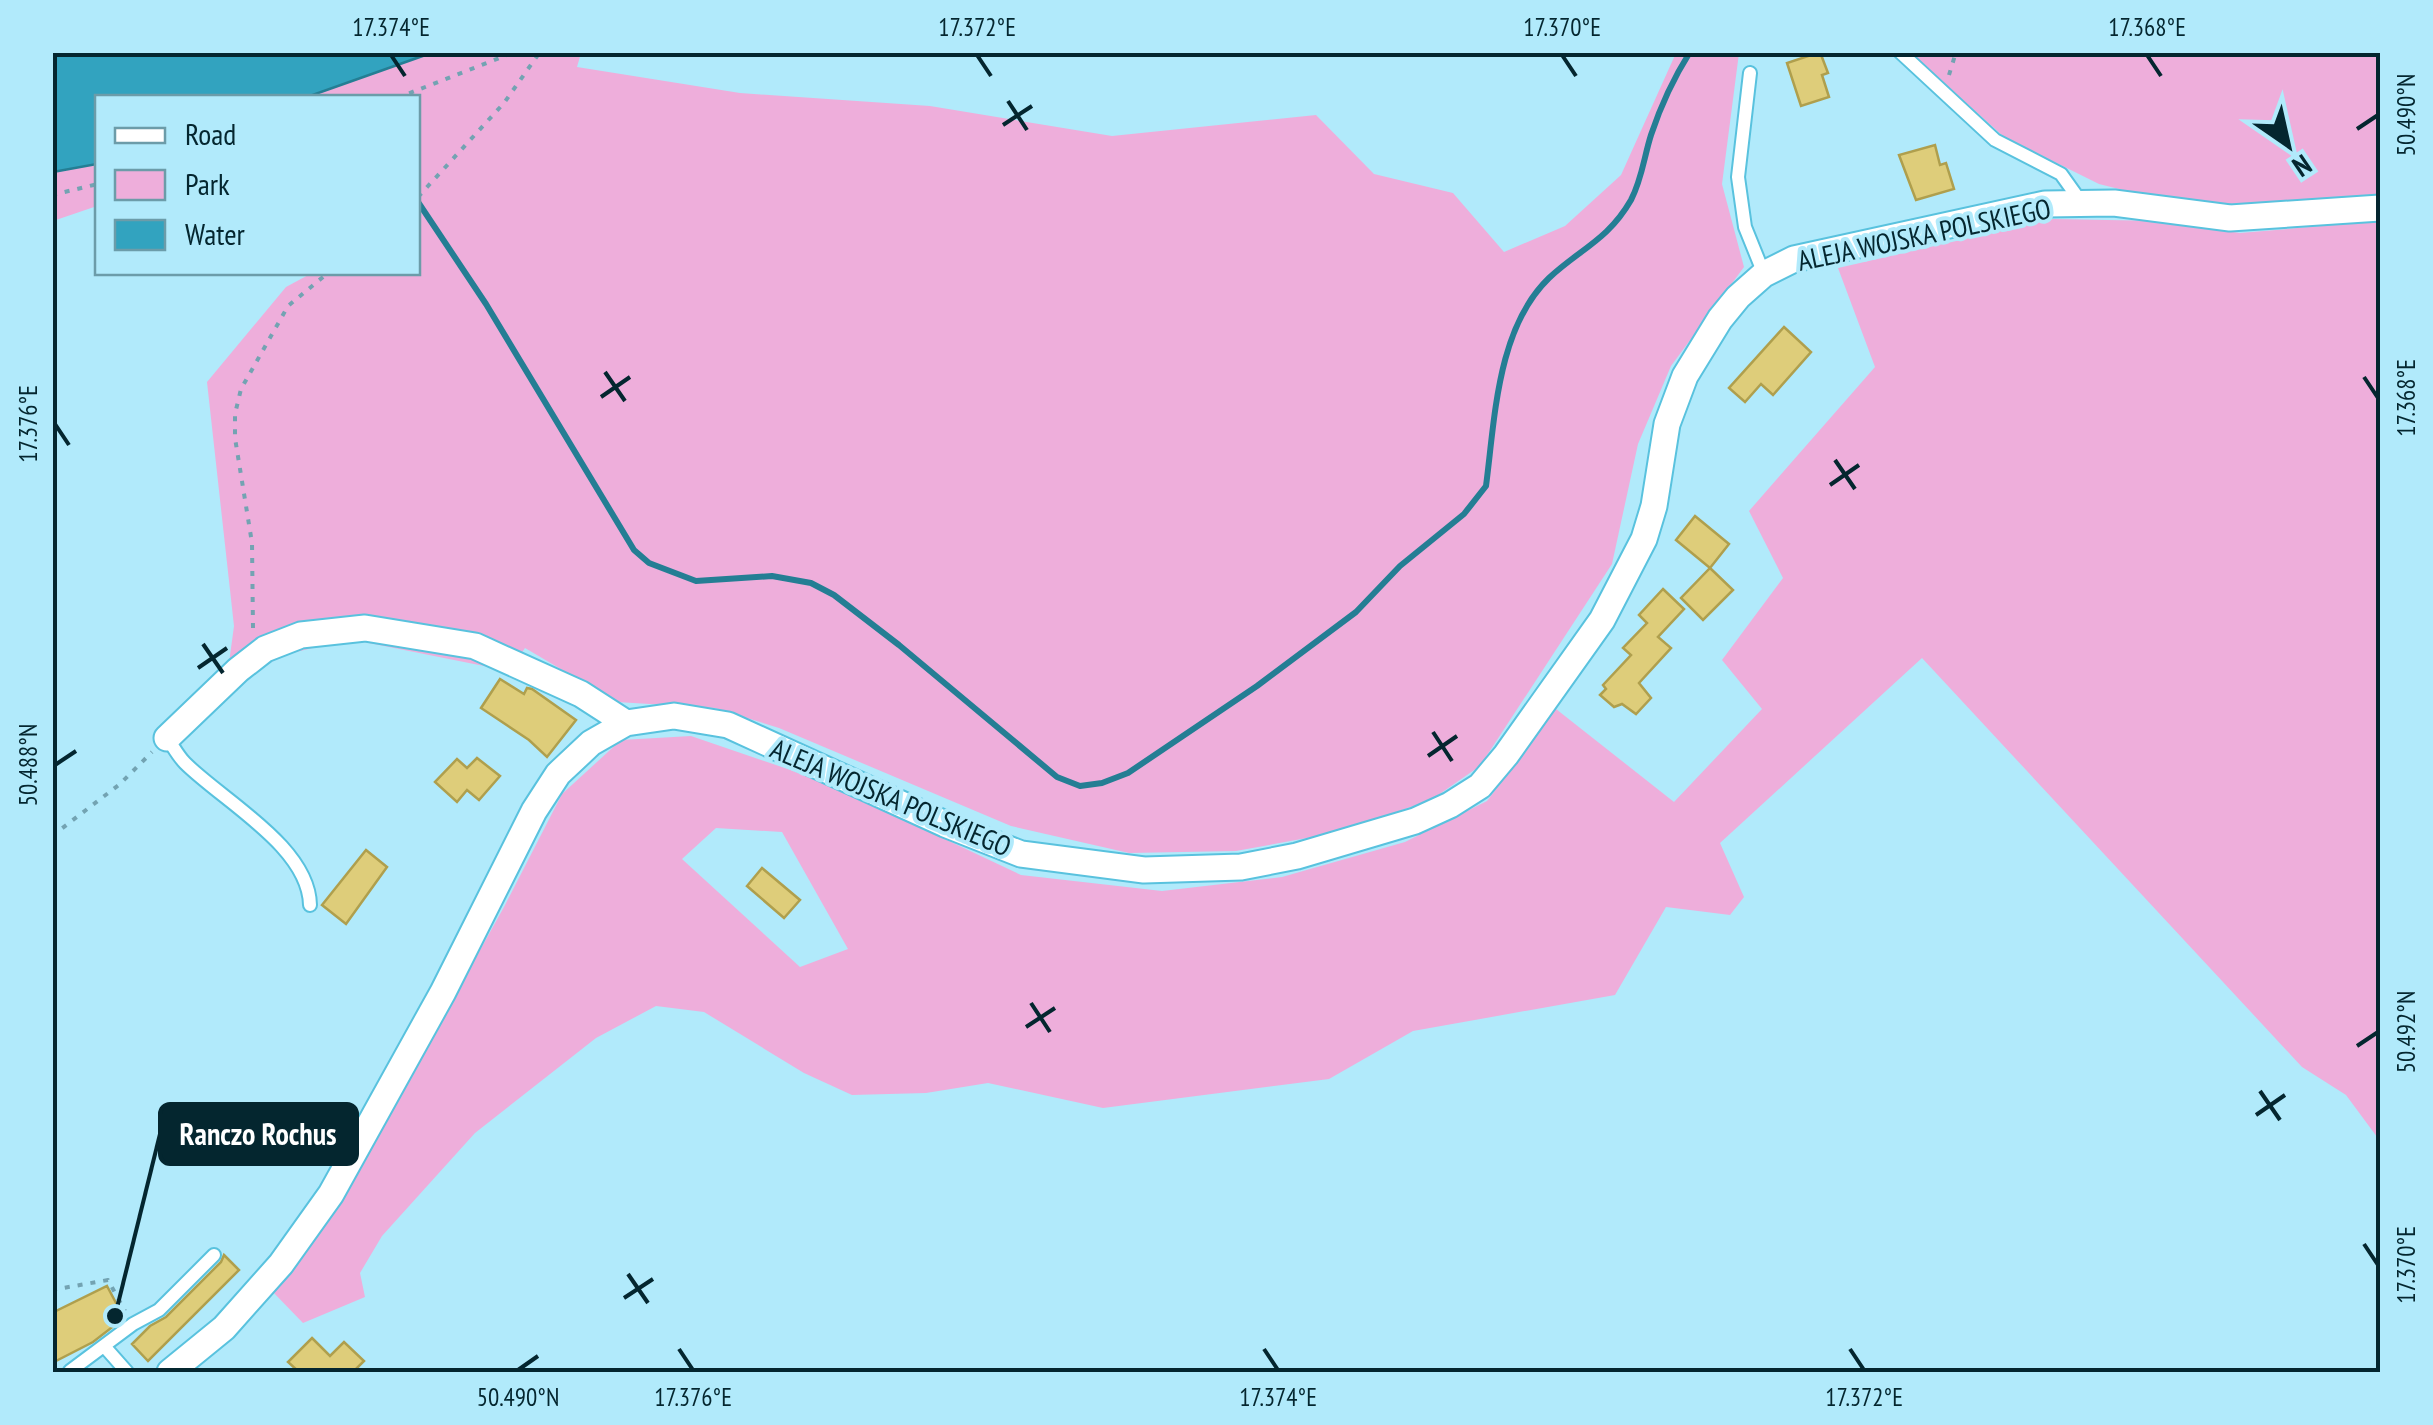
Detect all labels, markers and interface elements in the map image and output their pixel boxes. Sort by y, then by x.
text: 17.374°E [352,11,430,43]
text: 17.372°E [938,11,1016,43]
text: 17.370°E [1523,11,1601,43]
text: 17.368°E [2108,11,2186,43]
text: 50.490°N [2390,74,2422,156]
legend [95,95,420,275]
north arrow [2238,95,2338,195]
text: Road [185,114,236,153]
text: N [2286,147,2319,186]
text: Park [185,164,230,203]
street label: ALEJA WOJSKA POLSKIEGO [1794,189,2054,279]
text: Water [185,214,246,253]
text: 17.368°E [2390,359,2422,437]
text: 17.376°E [12,385,44,463]
text: 50.488°N [12,724,44,806]
street label: ALEJA WOJSKA POLSKIEGO [765,730,1017,864]
text: 50.492°N [2390,991,2422,1073]
callout: Ranczo Rochus [160,1104,357,1164]
text: Ranczo Rochus [179,1114,337,1153]
text: 17.370°E [2390,1226,2422,1304]
text: 50.490°N [477,1381,559,1413]
text: 17.376°E [654,1381,732,1413]
text: 17.374°E [1239,1381,1317,1413]
text: 17.372°E [1825,1381,1903,1413]

